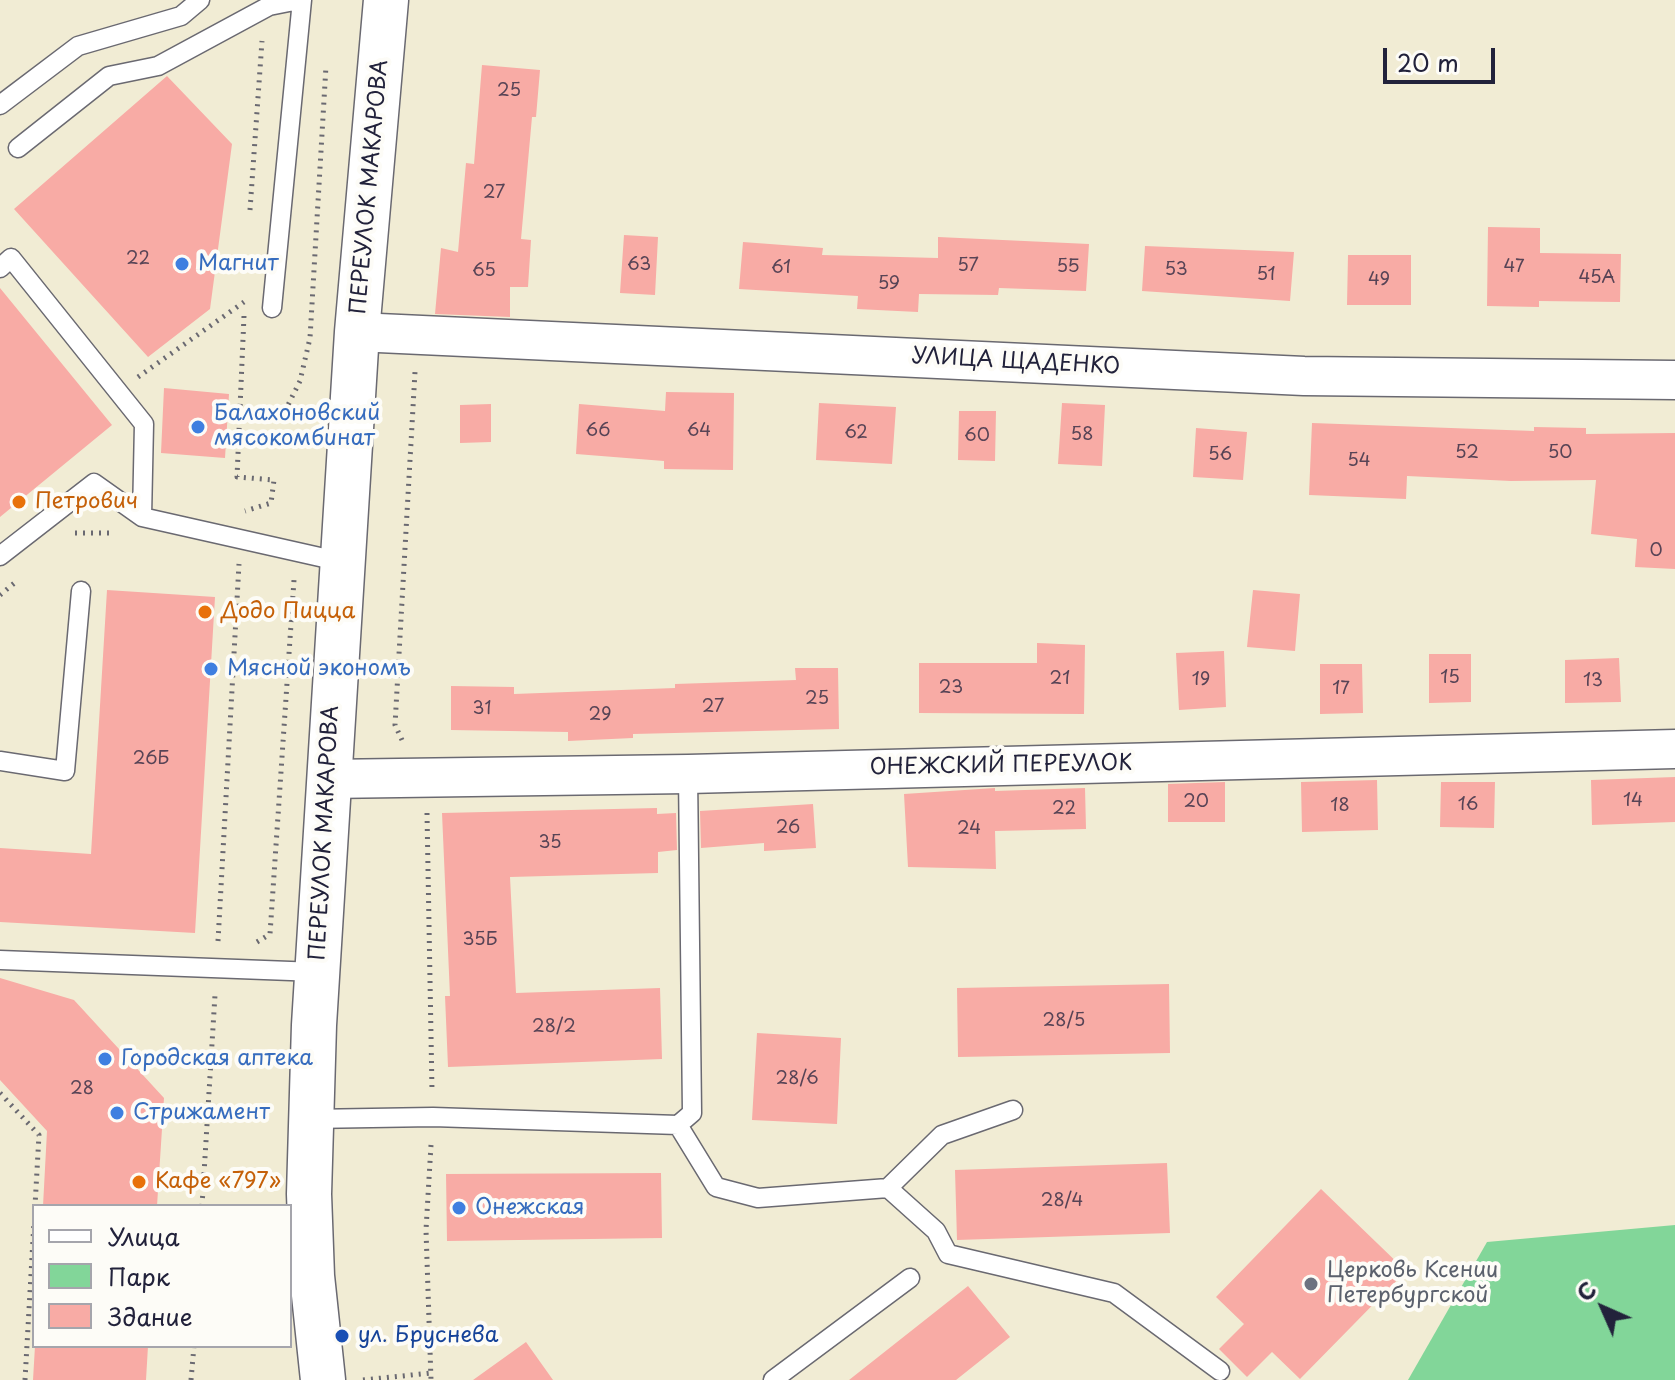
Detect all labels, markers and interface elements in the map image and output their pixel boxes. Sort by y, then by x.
scale bar [1387,32,1499,82]
text: 20 m [1397,44,1459,80]
street label: ПЕРЕУЛОК МАКАРОВА [346,59,394,315]
house number: 25 [497,80,521,102]
house number: 27 [483,182,505,204]
house number: 22 [126,248,150,270]
place label: Магнит [198,251,278,277]
house number: 63 [627,254,651,276]
marker: Магнит [173,255,191,273]
house number: 57 [957,255,979,277]
house number: 55 [1056,256,1080,278]
house number: 47 [1503,256,1525,278]
house number: 61 [771,257,791,279]
house number: 53 [1164,259,1188,281]
house number: 65 [472,260,496,282]
house number: 51 [1256,264,1276,286]
house number: 45А [1579,267,1615,289]
house number: 49 [1368,269,1390,291]
house number: 59 [878,273,900,295]
street label: УЛИЦА ЩАДЕНКО [911,343,1121,381]
place label: Балахоновский мясокомбинат [214,401,380,452]
marker: Балахоновский мясокомбинат [189,418,207,436]
house number: 66 [586,420,610,442]
house number: 64 [687,420,711,442]
house number: 62 [844,422,868,444]
house number: 58 [1071,424,1093,446]
house number: 60 [964,425,990,447]
house number: 52 [1455,442,1479,464]
house number: 50 [1548,442,1572,464]
house number: 56 [1208,444,1232,466]
house number: 54 [1347,450,1371,472]
place label: Петрович [35,489,138,515]
marker: Петрович [10,493,28,511]
house number: 0 [1649,540,1663,562]
place label: Додо Пицца [221,599,355,625]
marker: Додо Пицца [196,603,214,621]
place label: Мясной экономъ [227,656,411,682]
marker: Мясной экономъ [202,660,220,678]
house number: 15 [1440,667,1460,689]
house number: 21 [1050,668,1070,690]
house number: 19 [1192,669,1210,691]
house number: 13 [1583,670,1603,692]
house number: 23 [939,677,963,699]
house number: 17 [1332,678,1350,700]
house number: 25 [805,688,829,710]
house number: 27 [702,696,724,718]
house number: 31 [473,698,491,720]
house number: 29 [589,704,611,726]
street label: ПЕРЕУЛОК МАКАРОВА [305,705,345,961]
house number: 26Б [133,748,169,770]
street label: ОНЕЖСКИЙ ПЕРЕУЛОК [869,751,1133,781]
house number: 14 [1623,790,1643,812]
house number: 20 [1183,791,1209,813]
house number: 16 [1458,794,1478,816]
house number: 18 [1330,795,1350,817]
house number: 22 [1052,798,1076,820]
house number: 26 [776,817,800,839]
house number: 24 [957,818,981,840]
house number: 35 [538,832,562,854]
house number: 35Б [463,929,497,951]
house number: 28/5 [1043,1010,1085,1032]
house number: 28/2 [532,1016,576,1038]
place label: Городская аптека [121,1046,313,1072]
marker: Городская аптека [96,1050,114,1068]
house number: 28/6 [775,1068,819,1090]
house number: 28 [70,1078,94,1100]
place label: Стрижамент [133,1100,270,1126]
marker: Стрижамент [108,1104,126,1122]
place label: Кафе «797» [155,1169,281,1195]
marker: Кафе «797» [130,1173,148,1191]
house number: 28/4 [1041,1190,1083,1212]
place label: Онежская [475,1195,584,1221]
marker: Онежская [450,1199,468,1217]
legend [32,1204,292,1348]
text: Улица [108,1218,180,1254]
text: Парк [108,1258,170,1294]
place label: Церковь Ксении Петербургской [1327,1258,1498,1310]
north arrow [1563,1268,1643,1348]
text: С [1568,1273,1603,1308]
marker: Церковь Ксении Петербургской [1302,1275,1320,1293]
text: Здание [108,1298,193,1334]
place label: ул. Бруснева [358,1323,498,1349]
marker: ул. Бруснева [333,1327,351,1345]

